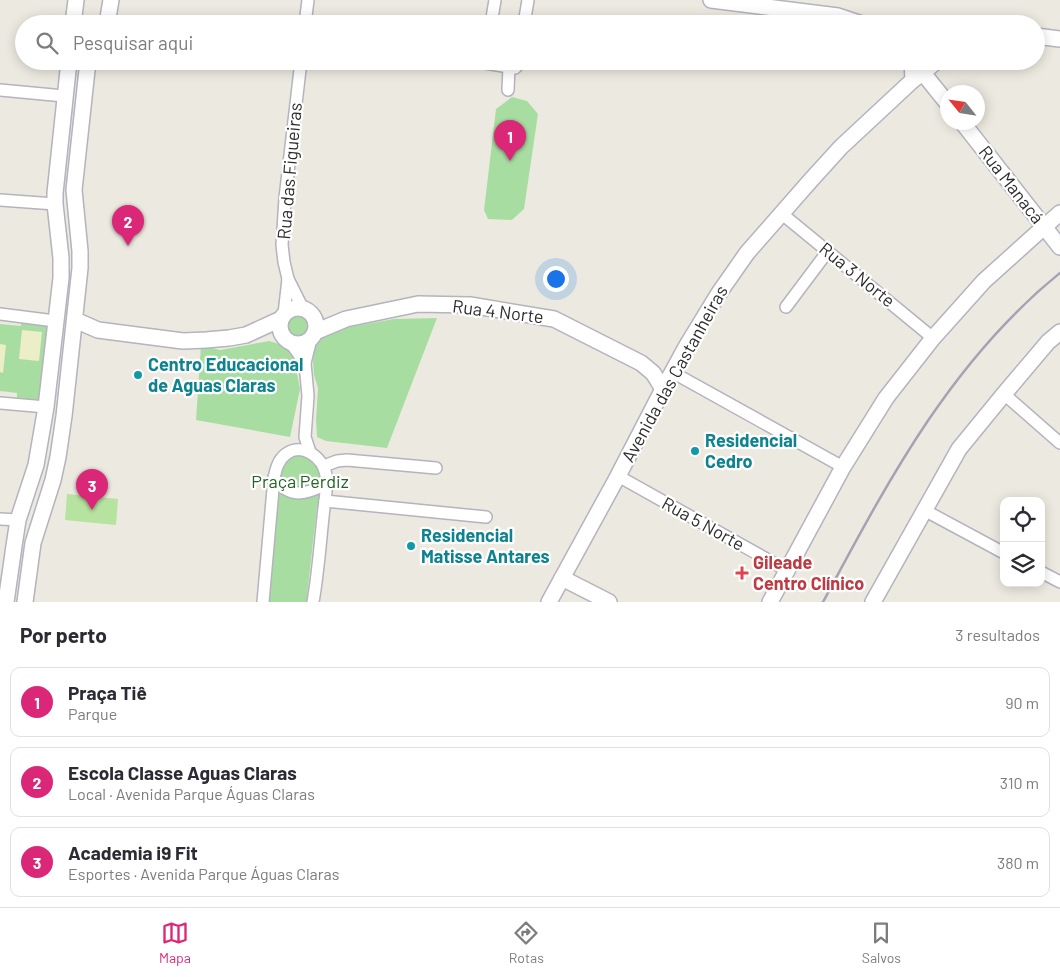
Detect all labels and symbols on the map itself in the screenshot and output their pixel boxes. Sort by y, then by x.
north arrow [940,85,985,130]
street label: Rua das Figueiras [272,102,306,240]
pin: 1 [494,120,526,161]
street label: Rua Manacá [974,141,1049,228]
pin: 2 [112,205,144,246]
street label: Rua 3 Norte [815,237,900,311]
your location [543,266,569,292]
street label: Avenida das Castanheiras [616,281,732,466]
street label: Rua 4 Norte [451,295,545,328]
place label: Centro Educacional de Aguas Claras [148,353,303,396]
marker: Centro Educacional de Aguas Claras [132,369,144,381]
place label: Residencial Cedro [705,429,797,472]
marker: Residencial Cedro [689,445,701,457]
pin: 3 [76,469,108,510]
park label: Praça Perdiz [251,470,349,492]
street label: Rua 5 Norte [658,491,749,555]
place label: Residencial Matisse Antares [421,524,550,567]
marker: Residencial Matisse Antares [405,540,417,552]
place label: Gileade Centro Clínico [753,551,864,594]
marker: Gileade Centro Clínico [735,566,749,580]

